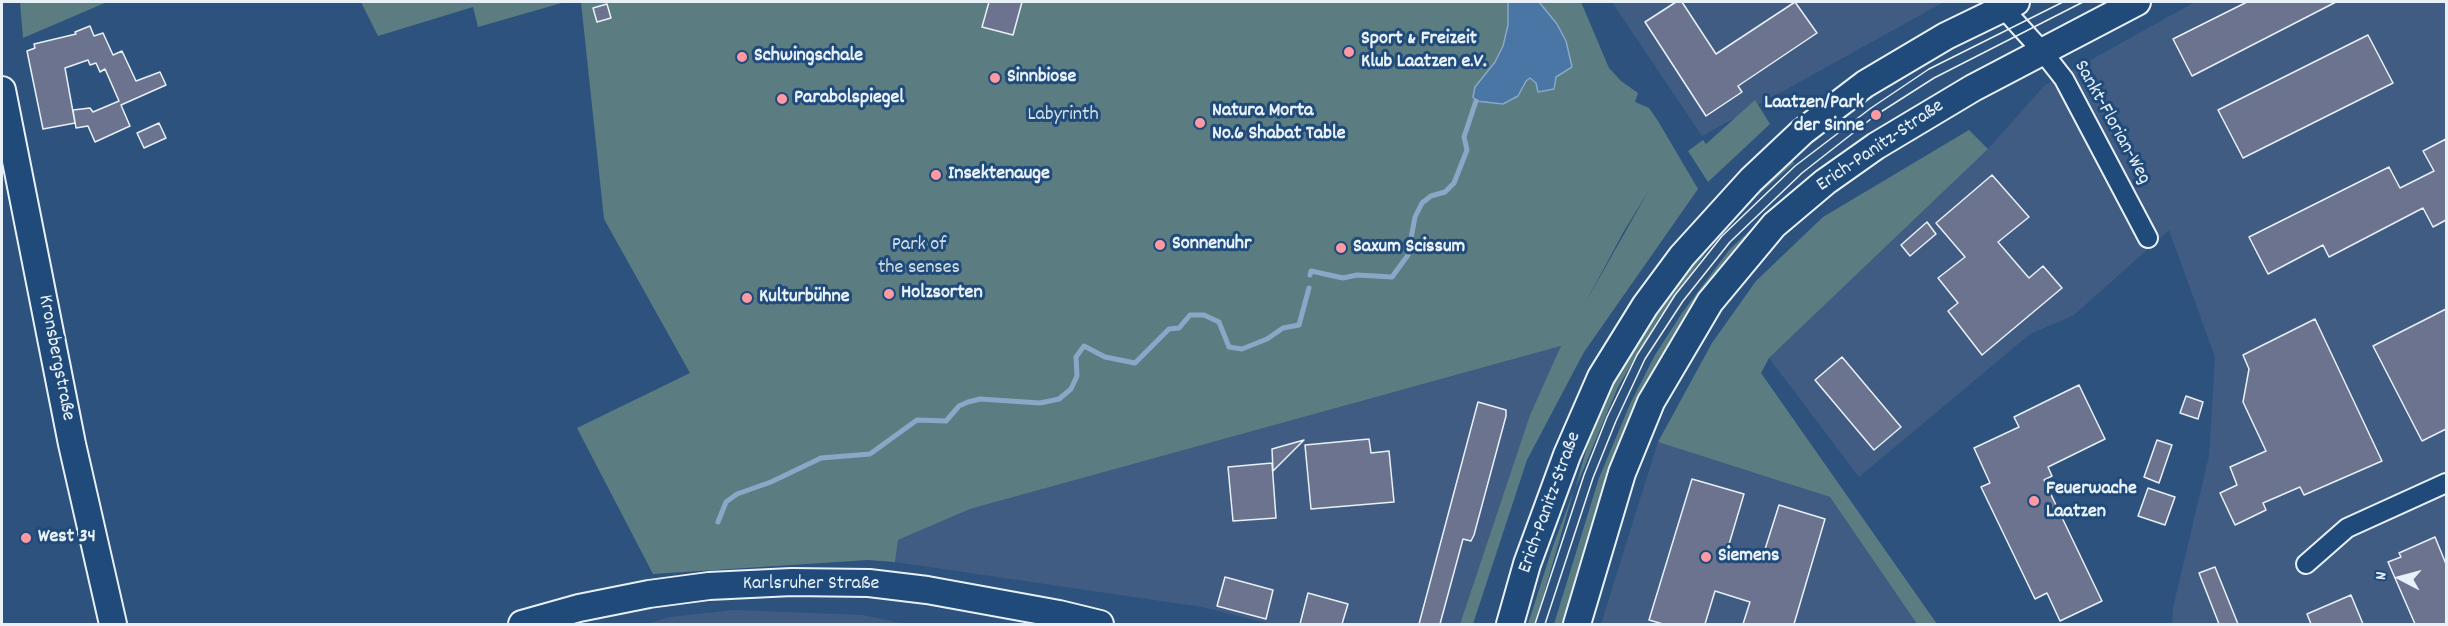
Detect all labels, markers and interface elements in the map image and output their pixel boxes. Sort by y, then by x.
place label: Sport & Freizeit Klub Laatzen e.V. [1361,28,1486,75]
place label: Schwingschale [754,45,863,69]
marker: Sport & Freizeit Klub Laatzen e.V. [1342,45,1356,59]
marker: Schwingschale [735,50,749,64]
street label: Sankt-Florian-Weg [2067,57,2155,189]
place label: Sinnbiose [1007,66,1076,90]
marker: Sinnbiose [988,71,1002,85]
place label: Parabolspiegel [794,87,904,111]
marker: Parabolspiegel [775,92,789,106]
place label: Laatzen/Park der Sinne [1764,92,1864,139]
street label: Erich-Panitz-Straße [1813,95,1949,199]
place label: Natura Morta No.6 Shabat Table [1212,100,1345,147]
park label: Labyrinth [1027,104,1099,128]
marker: Laatzen/Park der Sinne [1869,108,1883,122]
marker: Natura Morta No.6 Shabat Table [1193,116,1207,130]
place label: Insektenauge [948,163,1050,187]
marker: Insektenauge [929,168,943,182]
place label: Sonnenuhr [1172,233,1251,257]
park label: Park of the senses [878,234,960,281]
place label: Saxum Scissum [1353,236,1465,260]
marker: Sonnenuhr [1153,238,1167,252]
marker: Saxum Scissum [1334,241,1348,255]
place label: Holzsorten [901,282,983,306]
place label: Kulturbühne [759,286,850,310]
marker: Holzsorten [882,287,896,301]
marker: Kulturbühne [740,291,754,305]
street label: Kronsbergstraße [31,293,79,423]
street label: Erich-Panitz-Straße [1514,429,1588,577]
place label: Feuerwache Laatzen [2046,478,2137,525]
marker: Feuerwache Laatzen [2027,494,2041,508]
place label: West 34 [38,526,96,550]
marker: West 34 [19,531,33,545]
place label: Siemens [1718,545,1779,569]
north arrow [2370,548,2430,608]
marker: Siemens [1699,550,1713,564]
text: N [2370,571,2393,581]
street label: Karlsruher Straße [743,573,879,597]

